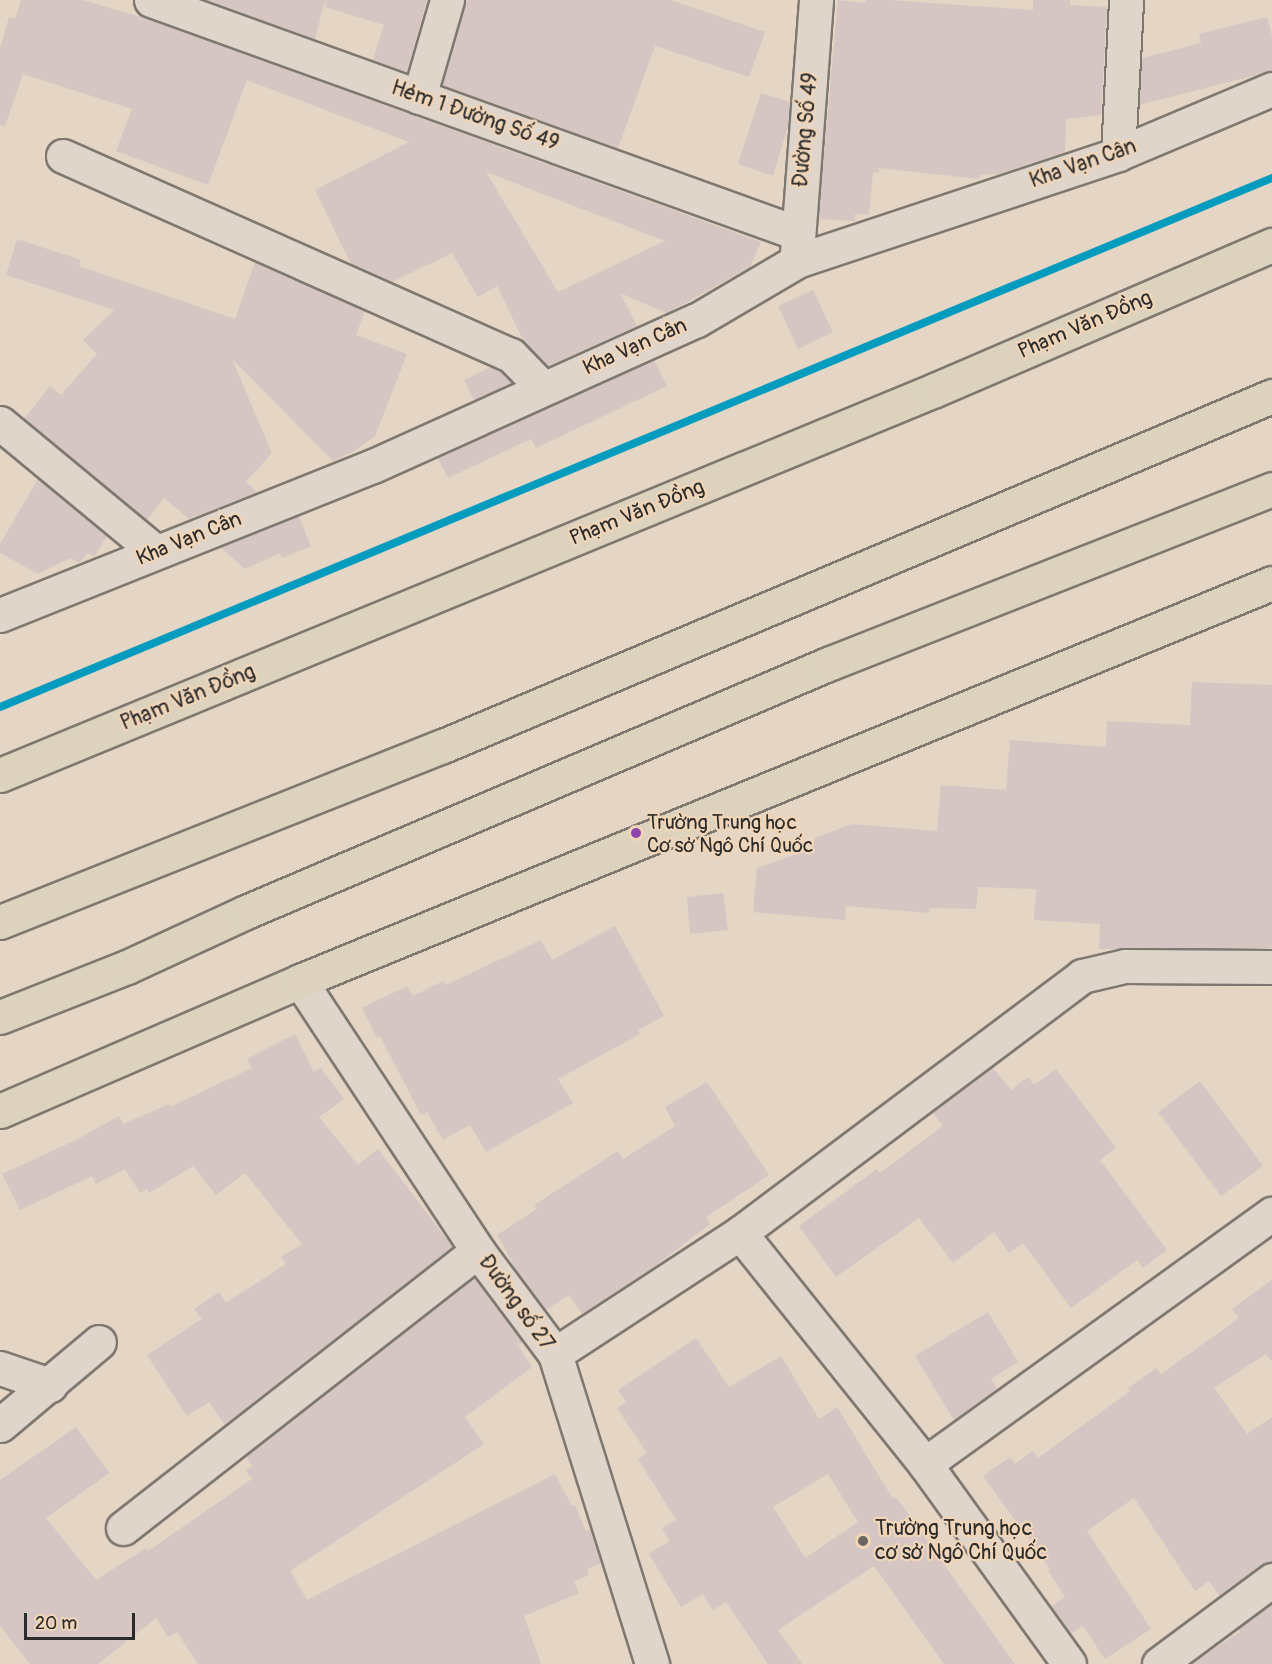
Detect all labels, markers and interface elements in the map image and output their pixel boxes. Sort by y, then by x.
street label: Đường Số 49 [788,72,824,188]
street label: Hẻm 1 Đường Số 49 [388,76,562,156]
street label: Kha Vạn Cân [1026,134,1140,194]
street label: Phạm Văn Đồng [1014,285,1156,365]
street label: Kha Vạn Cân [579,313,691,381]
street label: Phạm Văn Đồng [566,475,708,551]
street label: Kha Vạn Cân [133,507,245,571]
street label: Phạm Văn Đồng [117,660,259,736]
place label: Trường Trung học Cơ sở Ngô Chí Quốc [647,810,813,857]
marker: Trường Trung học Cơ sở Ngô Chí Quốc [630,827,642,839]
street label: Đường số 27 [473,1250,559,1356]
place label: Trường Trung học cơ sở Ngô Chí Quốc [875,1516,1047,1566]
marker: Trường Trung học cơ sở Ngô Chí Quốc [856,1534,870,1548]
scale bar [27,1601,138,1639]
text: 20 m [35,1612,77,1635]

